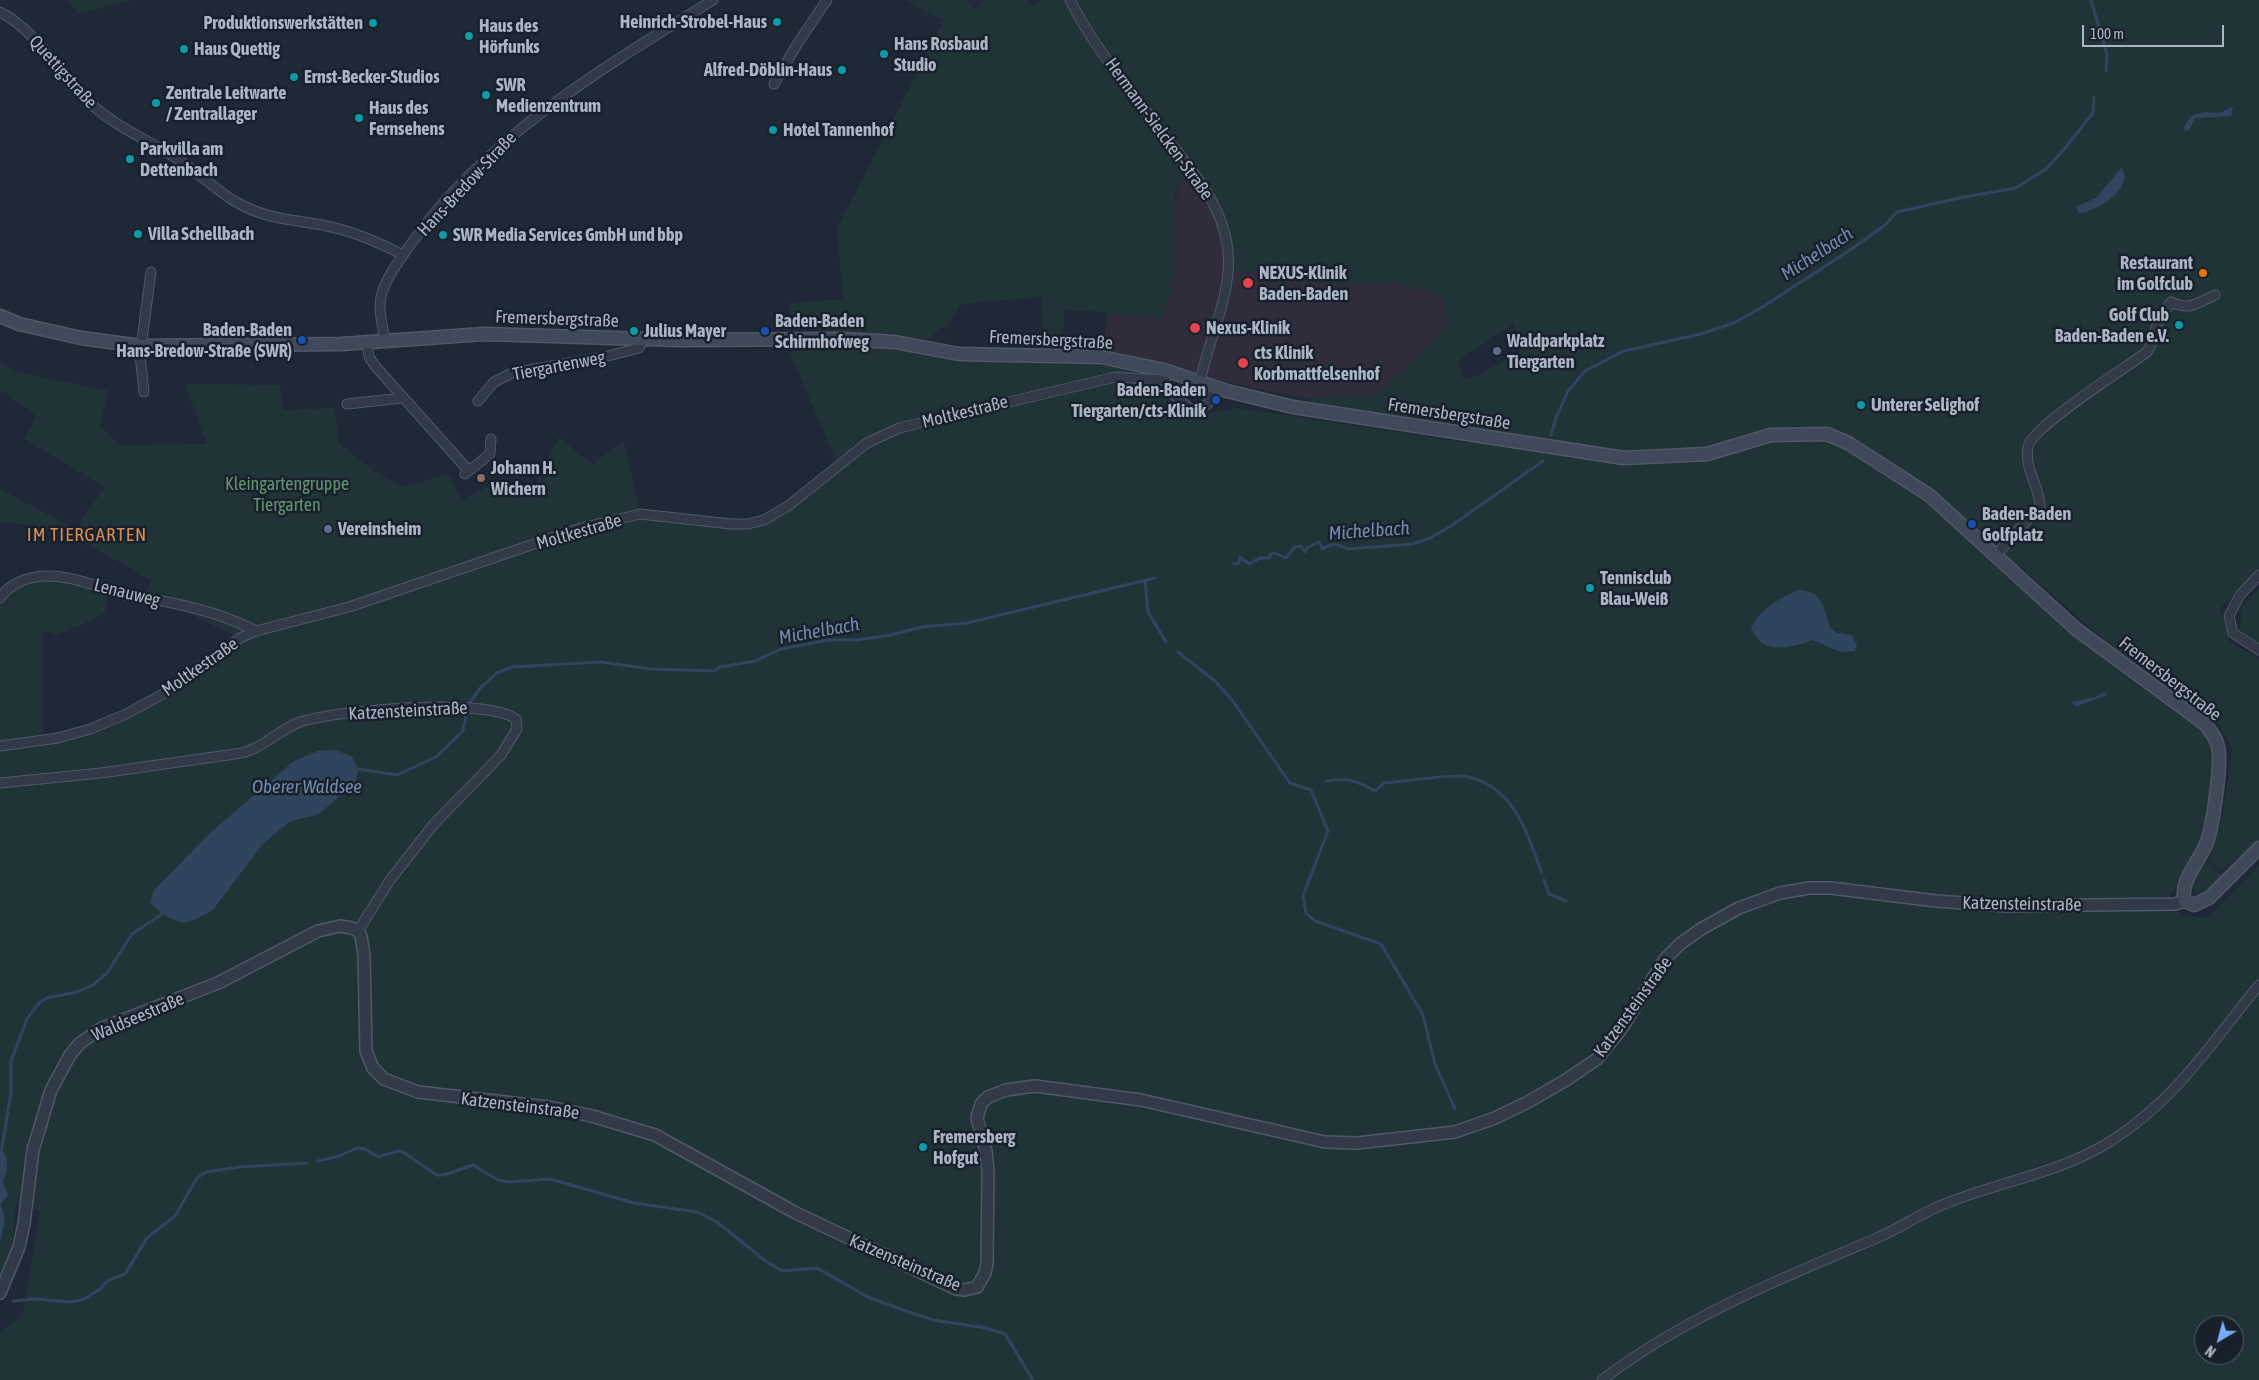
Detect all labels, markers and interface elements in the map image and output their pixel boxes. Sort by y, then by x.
place label: Heinrich-Strobel-Haus [620,11,767,33]
place label: Produktionswerkstätten [203,12,363,34]
place label: Haus des Hörfunks [479,15,540,58]
scale bar [2084,15,2226,47]
marker: Heinrich-Strobel-Haus [771,16,783,28]
marker: Produktionswerkstätten [367,17,379,29]
text: 100 m [2090,25,2124,42]
marker: Haus des Hörfunks [463,30,475,42]
street label: Quettigstraße [24,31,102,113]
place label: Hans Rosbaud Studio [894,33,988,76]
place label: Haus Quettig [194,38,280,60]
marker: Haus Quettig [178,43,190,55]
marker: Hans Rosbaud Studio [878,48,890,60]
street label: Hermann-Sielcken-Straße [1100,54,1218,204]
place label: Alfred-Döblin-Haus [704,59,832,81]
marker: Alfred-Döblin-Haus [836,64,848,76]
place label: Ernst-Becker-Studios [304,66,439,88]
marker: Ernst-Becker-Studios [288,71,300,83]
place label: SWR Medienzentrum [496,74,601,116]
place label: Zentrale Leitwarte / Zentrallager [166,82,286,125]
marker: SWR Medienzentrum [480,89,492,101]
marker: Zentrale Leitwarte / Zentrallager [150,97,162,109]
place label: Haus des Fernsehens [369,97,445,140]
marker: Haus des Fernsehens [353,112,365,124]
place label: Hotel Tannenhof [783,119,894,141]
marker: Hotel Tannenhof [767,124,779,136]
street label: Hans-Bredow-Straße [413,127,521,241]
place label: Parkvilla am Dettenbach [140,138,223,180]
marker: Parkvilla am Dettenbach [124,153,136,165]
water label: Michelbach [1777,222,1857,286]
place label: Villa Schellbach [148,223,254,245]
place label: SWR Media Services GmbH und bbp [453,224,683,246]
marker: Villa Schellbach [132,228,144,240]
marker: SWR Media Services GmbH und bbp [437,229,449,241]
place label: Restaurant im Golfclub [2117,252,2193,294]
place label: NEXUS-Klinik Baden-Baden [1259,262,1348,304]
marker: Restaurant im Golfclub [2197,267,2209,279]
marker: NEXUS-Klinik Baden-Baden [1241,276,1255,290]
place label: Golf Club Baden-Baden e.V. [2055,304,2169,346]
street label: Fremersbergstraße [495,306,619,332]
place label: Baden-Baden Schirmhofweg [775,310,869,352]
place label: Nexus-Klinik [1206,317,1290,339]
place label: Baden-Baden Hans-Bredow-Straße (SWR) [116,319,292,362]
marker: Golf Club Baden-Baden e.V. [2173,319,2185,331]
place label: Julius Mayer [644,320,726,342]
marker: Nexus-Klinik [1188,321,1202,335]
marker: Julius Mayer [628,325,640,337]
marker: Baden-Baden Schirmhofweg [759,325,771,337]
street label: Fremersbergstraße [989,326,1113,354]
place label: Waldparkplatz Tiergarten [1507,330,1604,372]
marker: Baden-Baden Hans-Bredow-Straße (SWR) [296,334,308,346]
place label: cts Klinik Korbmattfelsenhof [1254,342,1380,384]
marker: Waldparkplatz Tiergarten [1491,345,1503,357]
street label: Tiergartenweg [511,346,607,386]
marker: cts Klinik Korbmattfelsenhof [1236,356,1250,370]
place label: Baden-Baden Tiergarten/cts-Klinik [1071,379,1206,422]
street label: Moltkestraße [920,391,1010,433]
marker: Baden-Baden Tiergarten/cts-Klinik [1210,394,1222,406]
street label: Fremersbergstraße [1386,394,1512,434]
place label: Unterer Selighof [1871,394,1979,416]
marker: Unterer Selighof [1855,399,1867,411]
place label: Johann H. Wichern [491,457,556,499]
marker: Johann H. Wichern [475,472,487,484]
park label: Kleingartengruppe Tiergarten [225,473,349,516]
place label: Baden-Baden Golfplatz [1982,503,2071,546]
street label: Moltkestraße [534,510,624,554]
water label: Michelbach [1328,517,1410,545]
place label: Vereinsheim [338,518,421,540]
marker: Baden-Baden Golfplatz [1966,518,1978,530]
marker: Vereinsheim [322,523,334,535]
district label: IM TIERGARTEN [25,524,149,546]
place label: Tennisclub Blau-Weiß [1600,567,1672,610]
street label: Lenauweg [92,574,162,612]
marker: Tennisclub Blau-Weiß [1584,582,1596,594]
water label: Michelbach [777,613,861,649]
street label: Fremersbergstraße [2115,632,2225,726]
street label: Moltkestraße [158,633,242,701]
street label: Katzensteinstraße [348,697,468,725]
water label: Oberer Waldsee [252,776,362,798]
street label: Katzensteinstraße [1962,892,2082,916]
street label: Katzensteinstraße [1589,952,1677,1062]
street label: Waldseestraße [89,988,187,1046]
street label: Katzensteinstraße [460,1088,580,1124]
place label: Fremersberg Hofgut [933,1126,1015,1168]
marker: Fremersberg Hofgut [917,1141,929,1153]
street label: Katzensteinstraße [846,1230,964,1296]
north arrow [2194,1315,2244,1365]
text: N [2202,1342,2219,1360]

